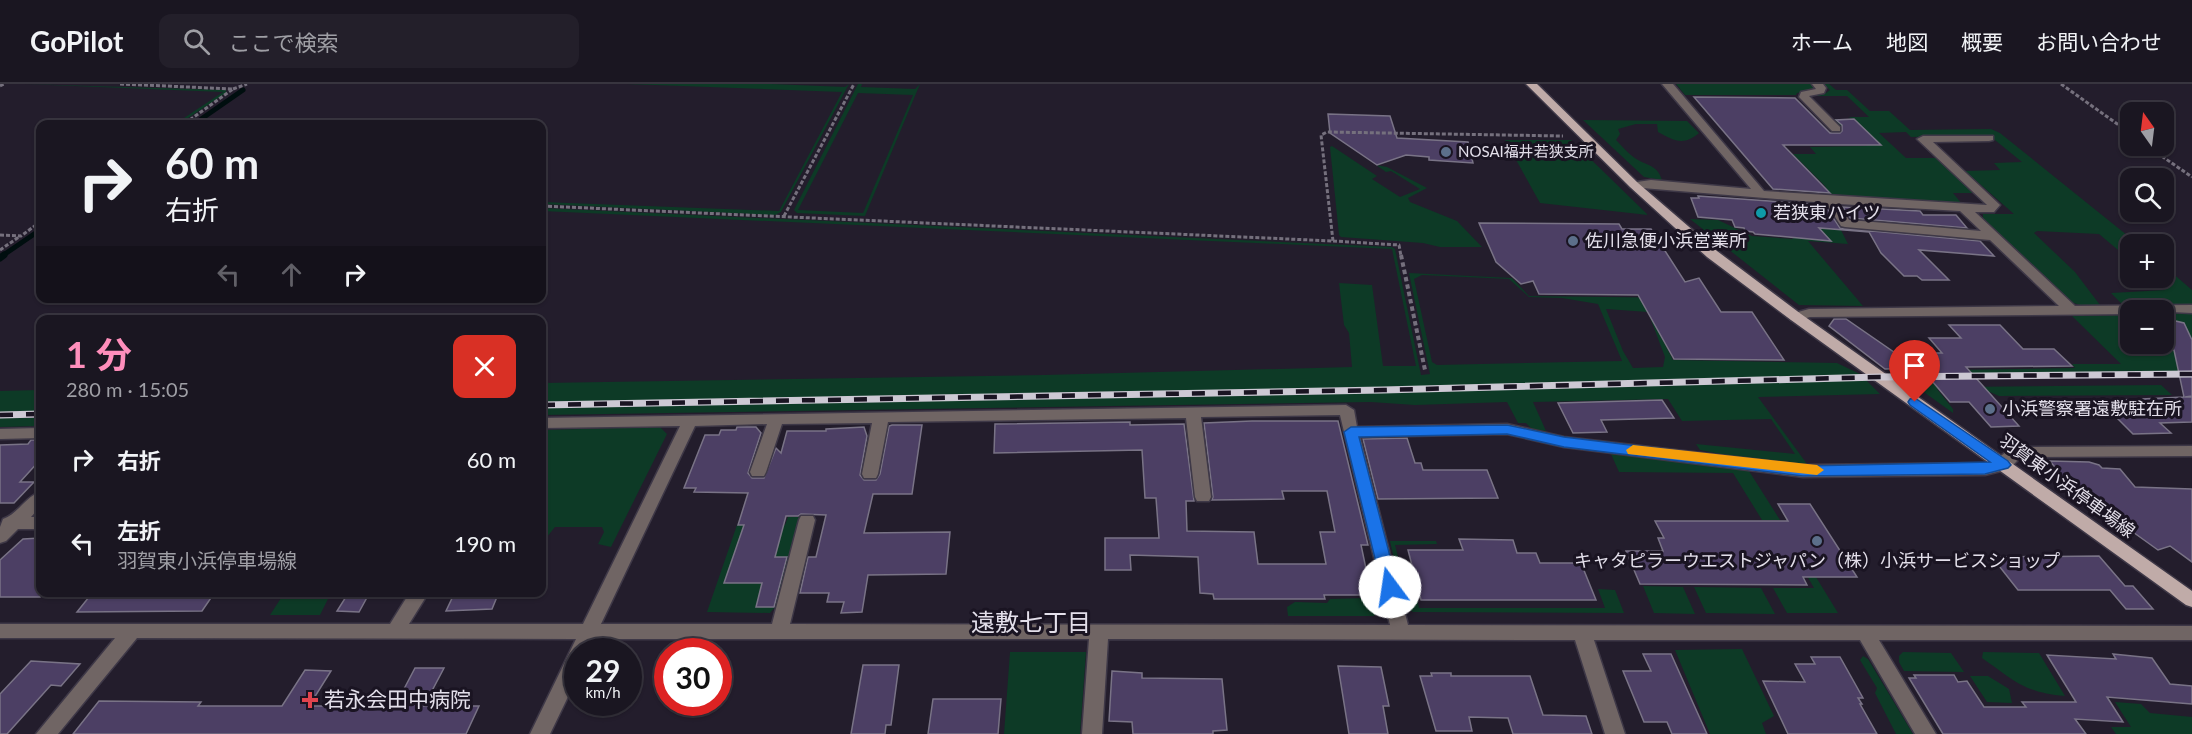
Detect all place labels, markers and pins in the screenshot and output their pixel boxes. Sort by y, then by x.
place label: NOSAI福井若狭支所 [1458,142,1594,160]
marker: NOSAI福井若狭支所 [1439,145,1453,159]
place label: 若狭東ハイツ [1773,201,1881,223]
marker: 若狭東ハイツ [1754,206,1768,220]
place label: 佐川急便小浜営業所 [1585,229,1747,251]
marker: 佐川急便小浜営業所 [1566,234,1580,248]
pin [1889,340,1940,402]
place label: 小浜警察署遠敷駐在所 [2002,397,2182,419]
marker: 小浜警察署遠敷駐在所 [1983,402,1997,416]
marker: キャタピラーウエストジャパン（株）小浜サービスショップ [1810,534,1824,548]
place label: キャタピラーウエストジャパン（株）小浜サービスショップ [1574,549,2060,571]
place label: 若永会田中病院 [324,686,471,711]
marker: 若永会田中病院 [301,691,319,709]

